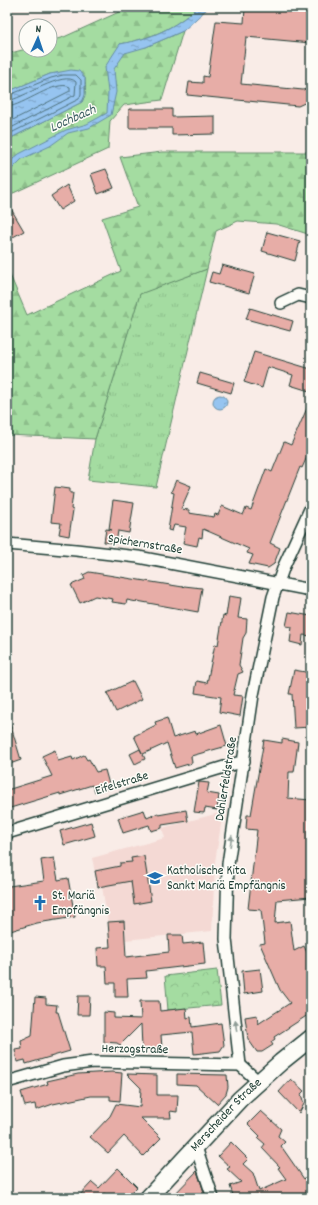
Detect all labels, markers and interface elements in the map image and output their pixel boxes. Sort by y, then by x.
north arrow [18,18,58,58]
text: N [35,22,42,38]
water label: Lochbach [47,100,100,138]
street label: Spichernstraße [107,530,184,560]
street label: Dahlerfeldstraße [211,735,243,822]
street label: Eifelstraße [93,767,151,801]
one-way arrow [228,835,234,847]
place label: Katholische Kita Sankt Mariä Empfängnis [167,862,286,896]
school or university icon: Katholische Kita Sankt Mariä Empfängnis [146,869,164,887]
place label: St. Mariä Empfängnis [52,887,109,921]
church icon: St. Mariä Empfängnis [31,894,49,912]
one-way arrow [232,1020,239,1033]
street label: Herzogstraße [101,1040,169,1060]
street label: Merscheider Straße [186,1074,267,1156]

